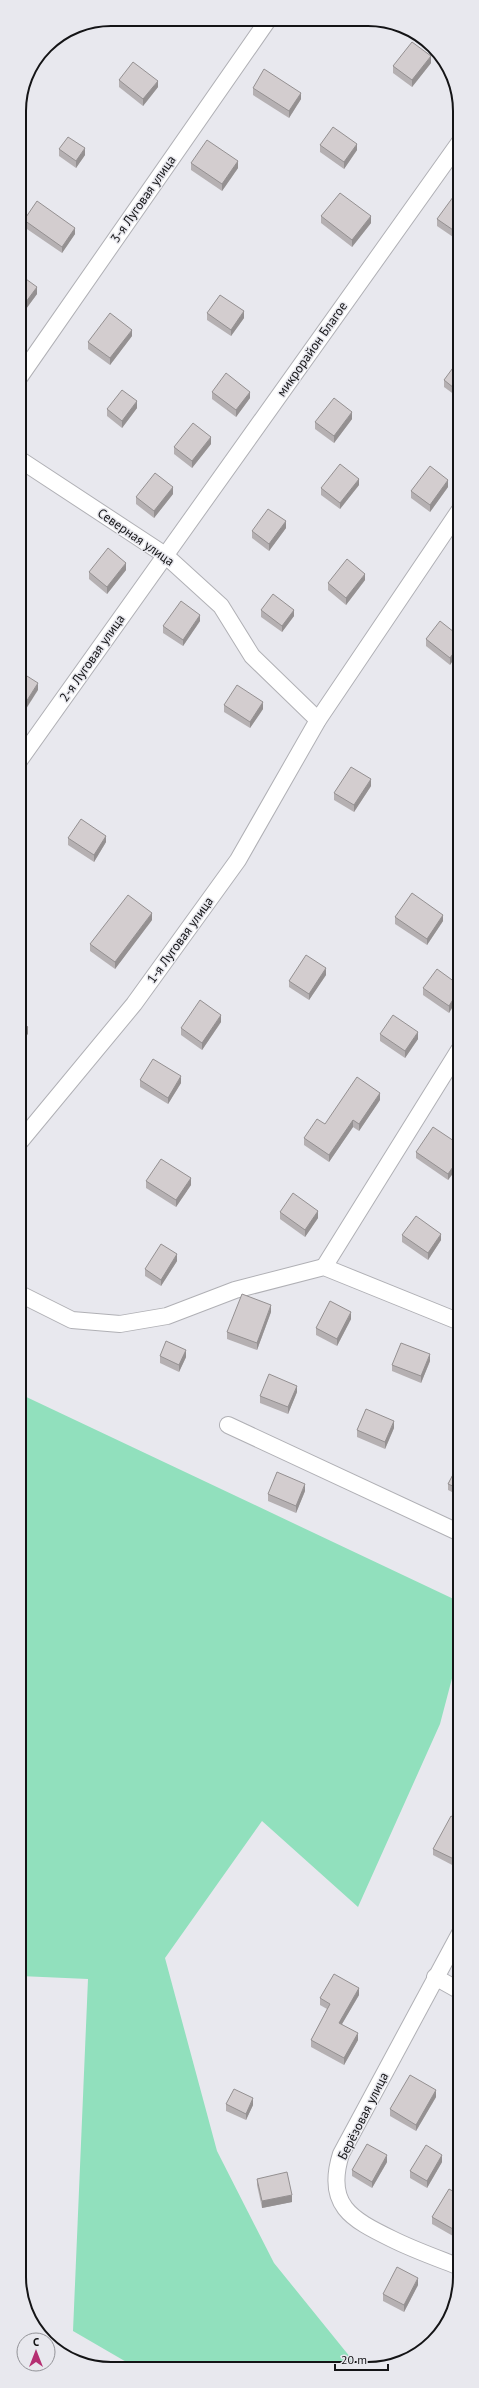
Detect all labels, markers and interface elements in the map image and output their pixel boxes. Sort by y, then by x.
street label: 3-я Луговая улица [107,152,179,246]
street label: микрорайон Благое [273,298,351,400]
street label: Северная улица [94,504,178,570]
street label: 2-я Луговая улица [56,611,128,705]
street label: 1-я Луговая улица [143,893,217,987]
street label: Берёзовая улица [334,2069,392,2163]
north arrow [16,2332,56,2372]
text: С [33,2335,39,2349]
scale bar [335,2346,388,2372]
text: 20 m [341,2352,367,2367]

